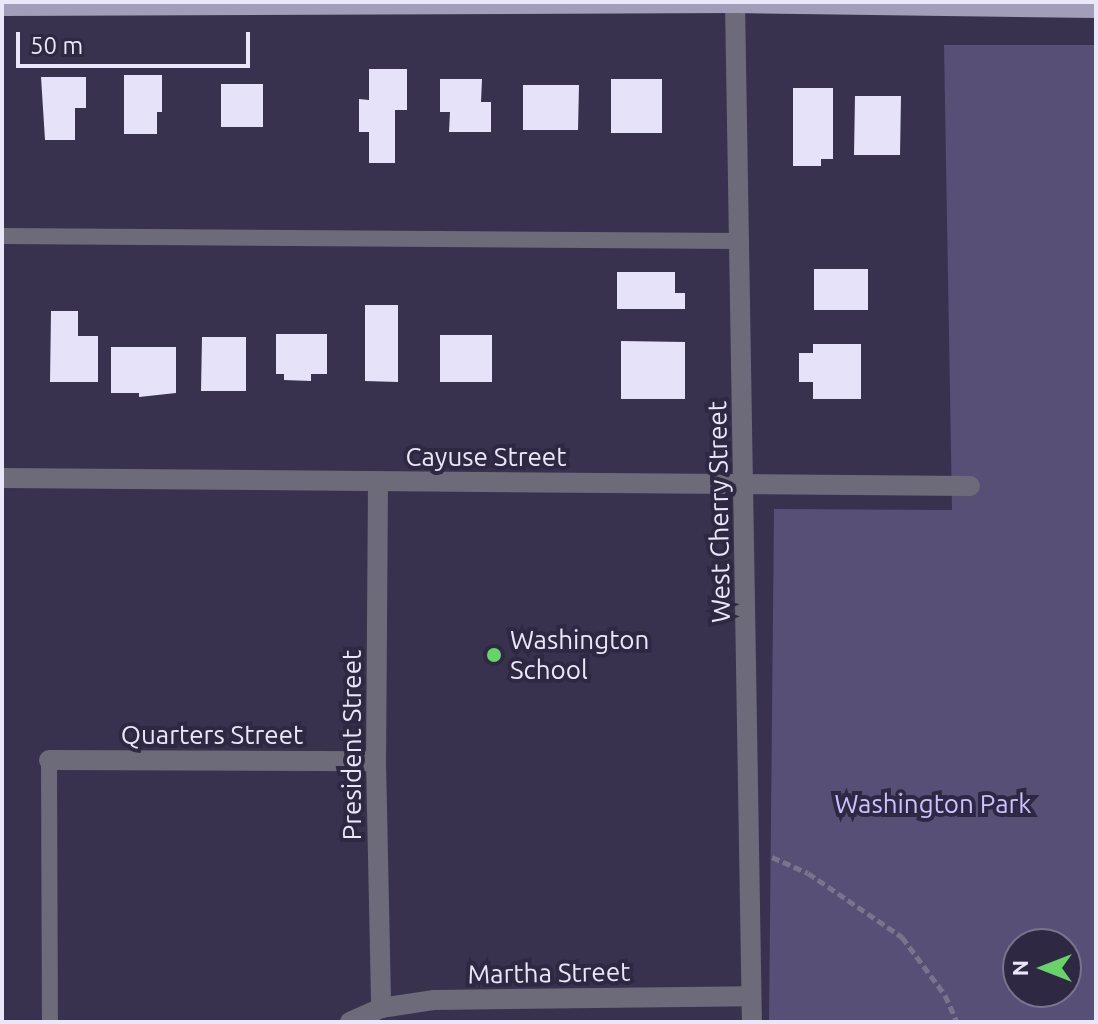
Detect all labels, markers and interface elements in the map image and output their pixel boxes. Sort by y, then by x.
scale bar [20,16,254,66]
text: 50 m [30,32,83,59]
street label: West Cherry Street [701,401,737,623]
street label: Cayuse Street [406,441,566,473]
place label: Washington School [510,624,649,686]
marker: Washington School [485,646,503,664]
street label: President Street [336,650,368,840]
street label: Quarters Street [121,719,303,751]
park label: Washington Park [835,788,1031,820]
north arrow [1002,928,1082,1008]
street label: Martha Street [467,956,631,990]
text: N [1007,960,1032,976]

